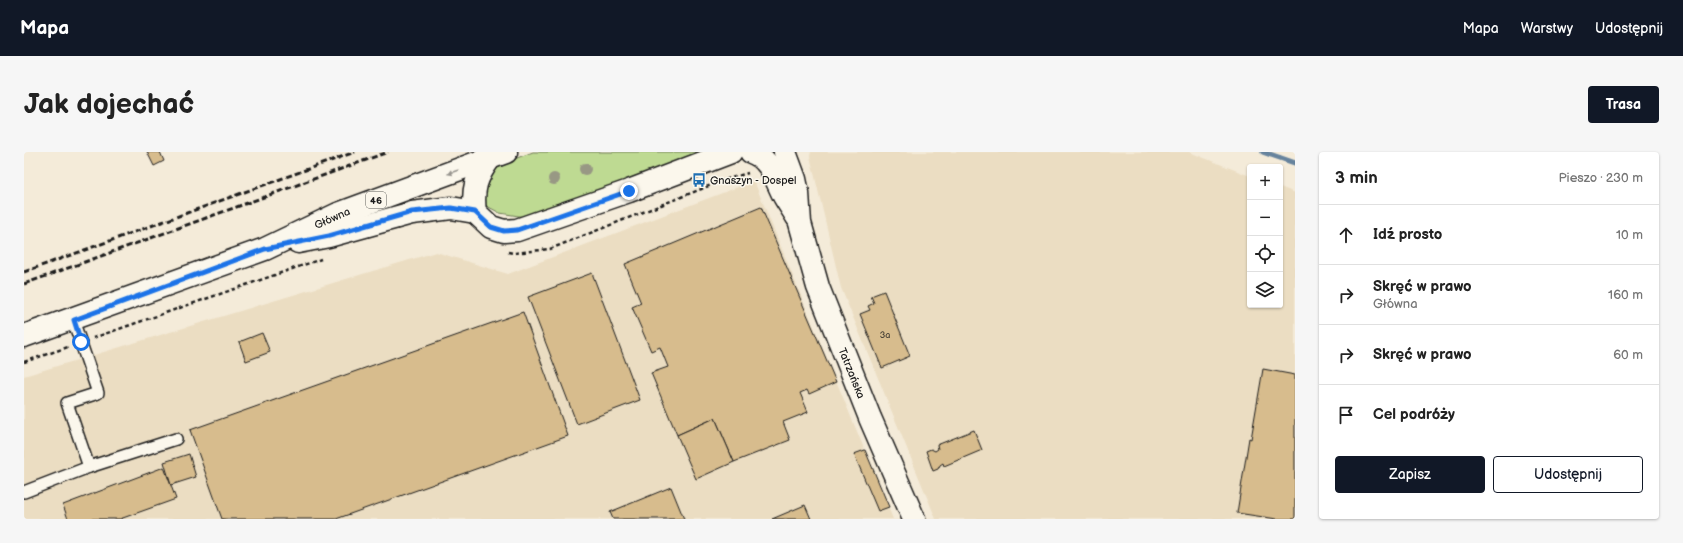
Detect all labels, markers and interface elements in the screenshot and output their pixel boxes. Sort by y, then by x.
text: Mapa [20,17,69,40]
text: Mapa [1463,20,1499,37]
text: Warstwy [1521,20,1573,37]
text: Udostępnij [1595,20,1663,37]
button: Trasa [1588,86,1659,123]
text: Jak dojechać [24,88,194,121]
map controls [1247,164,1283,308]
button: + [1247,164,1283,200]
text: 3 min [1335,168,1378,188]
one-way arrow [447,169,459,175]
text: Pieszo · 230 m [1558,170,1643,186]
bus stop icon: Gnaszyn - Dospel [691,172,707,188]
place label: Gnaszyn - Dospel [710,174,797,187]
route end [620,182,638,200]
road number: 46 [366,192,386,208]
button: − [1247,200,1283,236]
street label: Główna [312,205,352,232]
icon: ahead [1335,224,1357,246]
text: Idź prosto [1373,225,1442,244]
text: 10 m [1616,227,1643,243]
button: locate [1247,236,1283,272]
button: layers [1247,272,1283,308]
text: Skręć w prawo [1373,277,1472,296]
icon: right [1335,284,1357,306]
text: 160 m [1608,287,1643,303]
text: Główna [1373,296,1418,312]
house number: 3a [880,330,890,341]
route start [72,333,90,351]
icon: right [1335,344,1357,366]
text: Skręć w prawo [1373,345,1472,364]
street label: Tatrzańska [836,346,868,400]
text: 60 m [1613,347,1643,363]
icon: arrive [1335,404,1357,426]
text: Cel podróży [1373,405,1455,424]
button: Zapisz [1335,456,1485,493]
button: Udostępnij [1493,456,1643,493]

